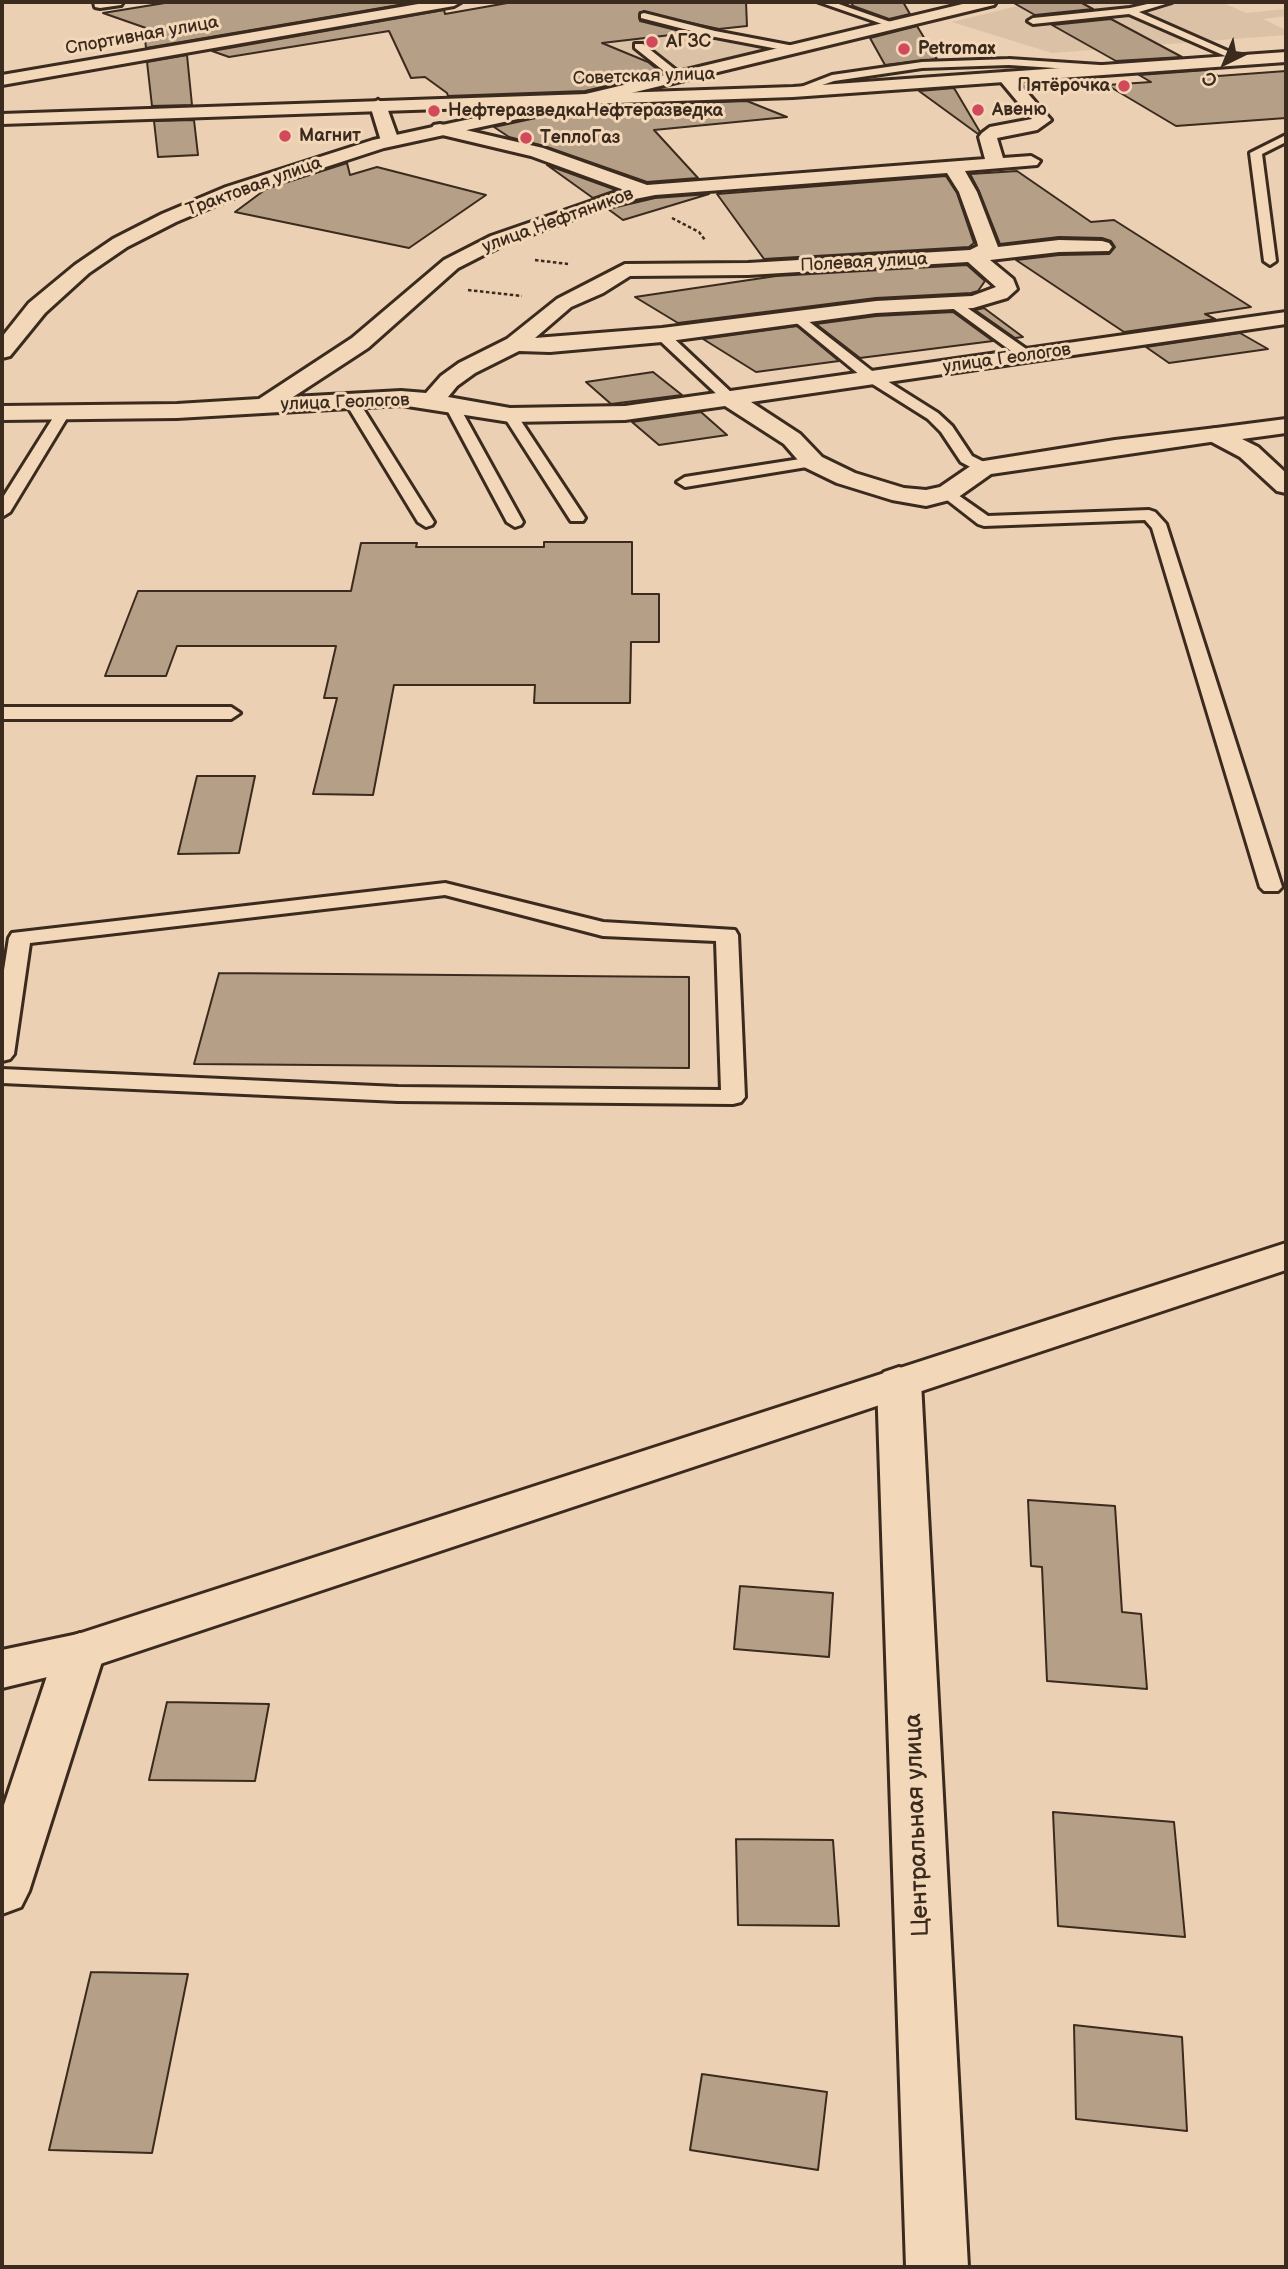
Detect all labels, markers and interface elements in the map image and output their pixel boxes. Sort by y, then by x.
street label: Спортивная улица [64,12,220,60]
north arrow [1190,28,1260,98]
place label: АГЗС [666,31,711,53]
marker: АГЗС [644,34,660,50]
place label: Petromax [918,38,995,60]
marker: Petromax [896,41,912,57]
street label: Советская улица [572,64,716,90]
text: С [1198,66,1223,92]
place label: Пятёрочка [1017,75,1110,97]
marker: Пятёрочка [1116,78,1132,94]
place label: Авеню [992,99,1047,121]
place label: НефтеразведкаНефтеразведка [448,100,723,122]
marker: Авеню [970,102,986,118]
marker: НефтеразведкаНефтеразведка [426,103,442,119]
place label: Магнит [299,125,361,147]
place label: ТеплоГаз [540,127,620,149]
marker: Магнит [277,128,293,144]
marker: ТеплоГаз [518,130,534,146]
street label: Трактовая улица [183,152,325,222]
street label: улица Нефтяников [479,184,637,258]
street label: Полевая улица [800,249,928,277]
street label: улица Геологов [942,339,1072,379]
street label: улица Геологов [280,390,410,416]
street label: Центральная улица [900,1713,936,1937]

